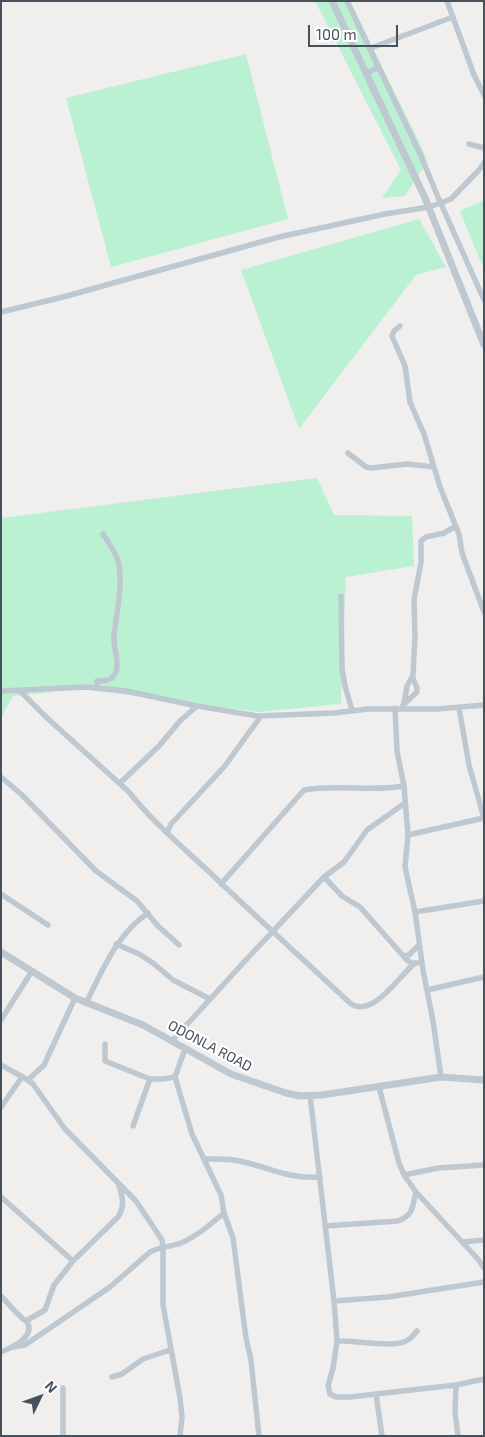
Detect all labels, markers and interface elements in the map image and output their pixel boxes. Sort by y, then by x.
scale bar [310,15,400,47]
text: 100 m [316,25,357,43]
street label: ODONLA ROAD [165,1017,255,1075]
north arrow [15,1372,65,1422]
text: N [42,1377,61,1396]

